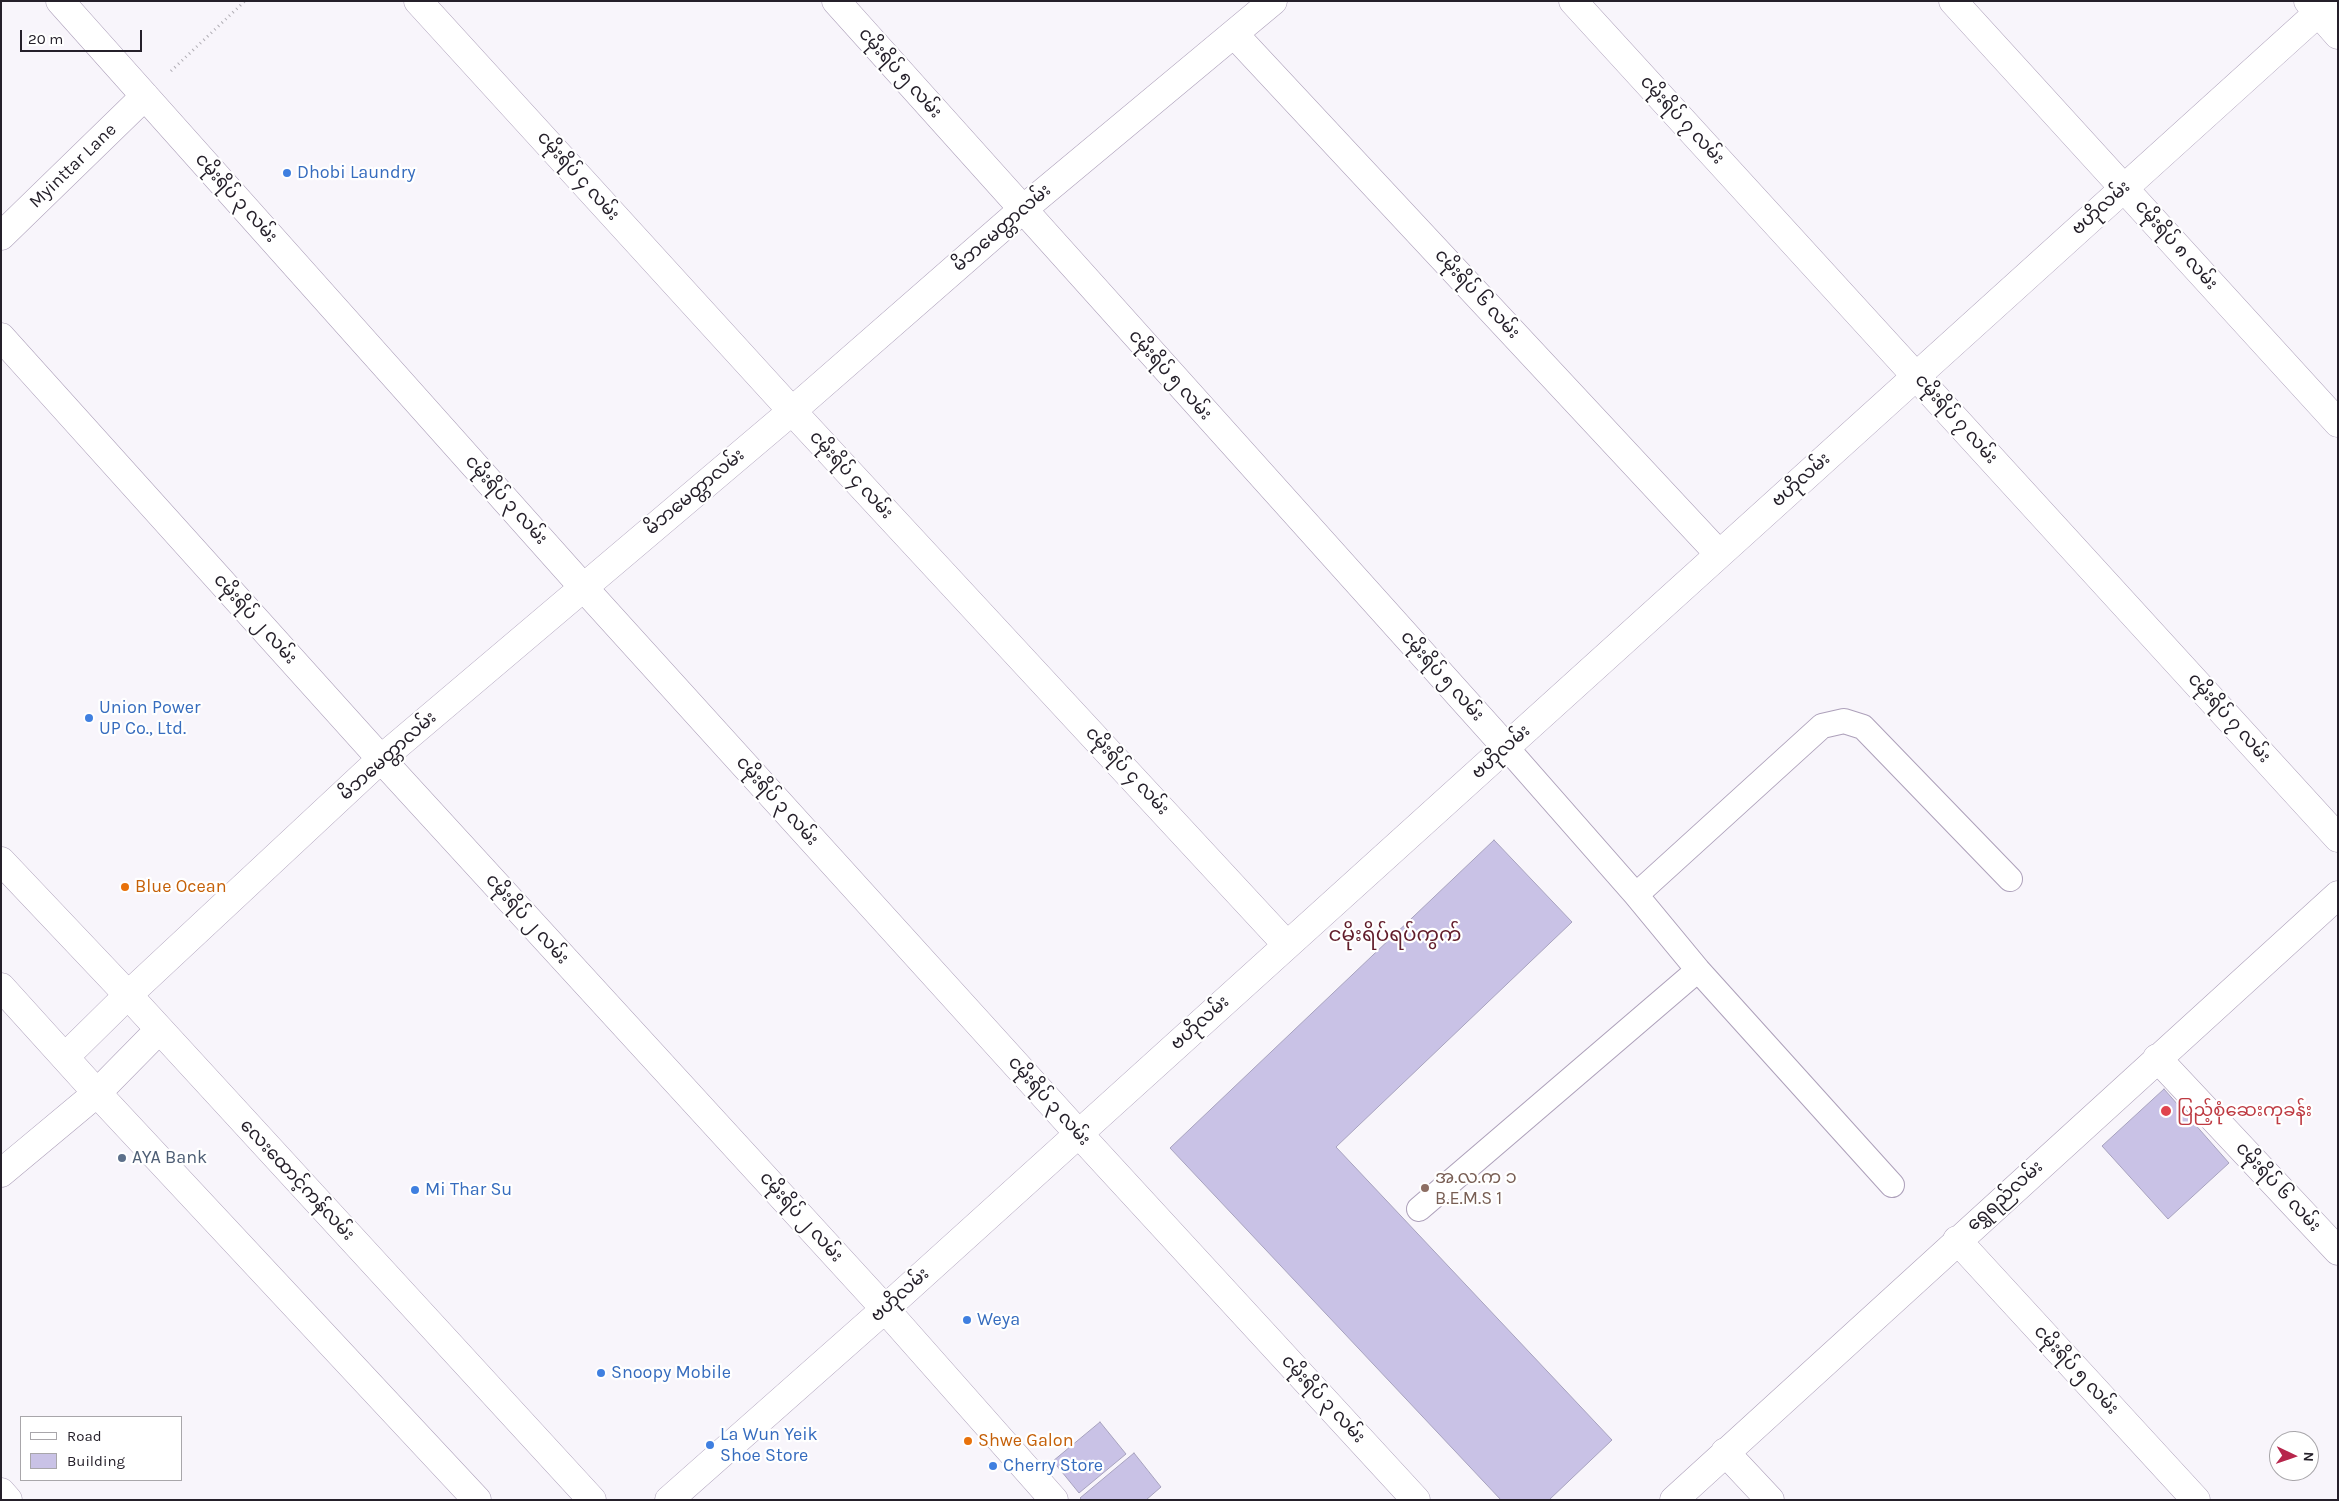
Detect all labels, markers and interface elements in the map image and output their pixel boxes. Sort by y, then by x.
scale bar [22,20,145,52]
street label: ငမိုးရိပ် ၅ လမ်း [854,23,946,123]
text: 20 m [28,30,63,48]
street label: ငမိုးရိပ် ၇ လမ်း [1635,71,1729,169]
street label: Myinttar Lane [25,119,121,213]
street label: ငမိုးရိပ် ၄ လမ်း [532,127,624,225]
street label: ငမိုးရိပ် ၃ လမ်း [190,149,282,247]
place label: Dhobi Laundry [297,162,416,184]
marker: Dhobi Laundry [281,167,293,179]
street label: ဗဟိုလမ်း [2067,176,2135,240]
street label: မိဘမေတ္တာလမ်း [949,180,1055,276]
street label: ငမိုးရိပ် ၈ လမ်း [2130,196,2222,294]
street label: ငမိုးရိပ် ၆ လမ်း [1430,245,1524,343]
street label: ငမိုးရိပ် ၅ လမ်း [1124,325,1216,425]
street label: ငမိုးရိပ် ၇ လမ်း [1910,370,2002,468]
street label: ငမိုးရိပ် ၄ လမ်း [805,426,897,524]
street label: မိဘမေတ္တာလမ်း [641,444,749,540]
street label: ဗဟိုလမ်း [1767,448,1835,512]
street label: ငမိုးရိပ် ၃ လမ်း [460,451,552,549]
street label: ငမိုးရိပ် ၂ လမ်း [209,569,301,669]
street label: ငမိုးရိပ် ၅ လမ်း [1396,626,1488,726]
street label: ငမိုးရိပ် ၇ လမ်း [2183,669,2275,767]
place label: Union Power UP Co., Ltd. [99,697,201,740]
street label: မိဘမေတ္တာလမ်း [335,707,441,805]
marker: Union Power UP Co., Ltd. [83,712,95,724]
street label: ဗဟိုလမ်း [1467,720,1535,784]
street label: ငမိုးရိပ် ၄ လမ်း [1081,722,1173,820]
street label: ငမိုးရိပ် ၃ လမ်း [731,752,823,850]
street label: ငမိုးရိပ် ၂ လမ်း [481,869,573,969]
place label: Blue Ocean [135,876,227,898]
marker: Blue Ocean [119,881,131,893]
district label: ငမိုးရိပ်ရပ်ကွက် [1329,923,1461,947]
street label: ဗဟိုလမ်း [1166,991,1234,1055]
street label: ငမိုးရိပ် ၃ လမ်း [1003,1052,1095,1150]
place label: ပြည့်စုံဆေးကုခန်း [2177,1100,2312,1122]
marker: ပြည့်စုံဆေးကုခန်း [2159,1104,2173,1118]
street label: လေးထောင့်ကန်လမ်း [235,1115,359,1245]
street label: ငမိုးရိပ် ၆ လမ်း [2231,1138,2325,1236]
place label: AYA Bank [132,1147,207,1169]
marker: AYA Bank [116,1152,128,1164]
street label: ရွှေရည်လမ်း [1963,1156,2047,1236]
street label: ငမိုးရိပ် ၂ လမ်း [755,1167,847,1267]
place label: အ.လ.က ၁ B.E.M.S 1 [1435,1167,1517,1210]
place label: Mi Thar Su [425,1179,512,1201]
marker: အ.လ.က ၁ B.E.M.S 1 [1419,1182,1431,1194]
marker: Mi Thar Su [409,1184,421,1196]
street label: ဗဟိုလမ်း [866,1263,934,1327]
place label: Weya [977,1309,1020,1331]
marker: Weya [961,1314,973,1326]
street label: ငမိုးရိပ် ၅ လမ်း [2029,1321,2123,1419]
street label: ငမိုးရိပ် ၃ လမ်း [1277,1350,1369,1448]
place label: Snoopy Mobile [611,1362,731,1384]
marker: Snoopy Mobile [595,1367,607,1379]
legend [20,1416,182,1481]
place label: La Wun Yeik Shoe Store [720,1424,818,1466]
text: Road [67,1427,102,1445]
place label: Shwe Galon [978,1430,1074,1452]
north arrow [2269,1431,2319,1481]
marker: Shwe Galon [962,1435,974,1447]
marker: La Wun Yeik Shoe Store [704,1439,716,1451]
text: N [2300,1451,2317,1462]
text: Building [67,1452,125,1470]
place label: Cherry Store [1003,1455,1103,1477]
marker: Cherry Store [987,1460,999,1472]

